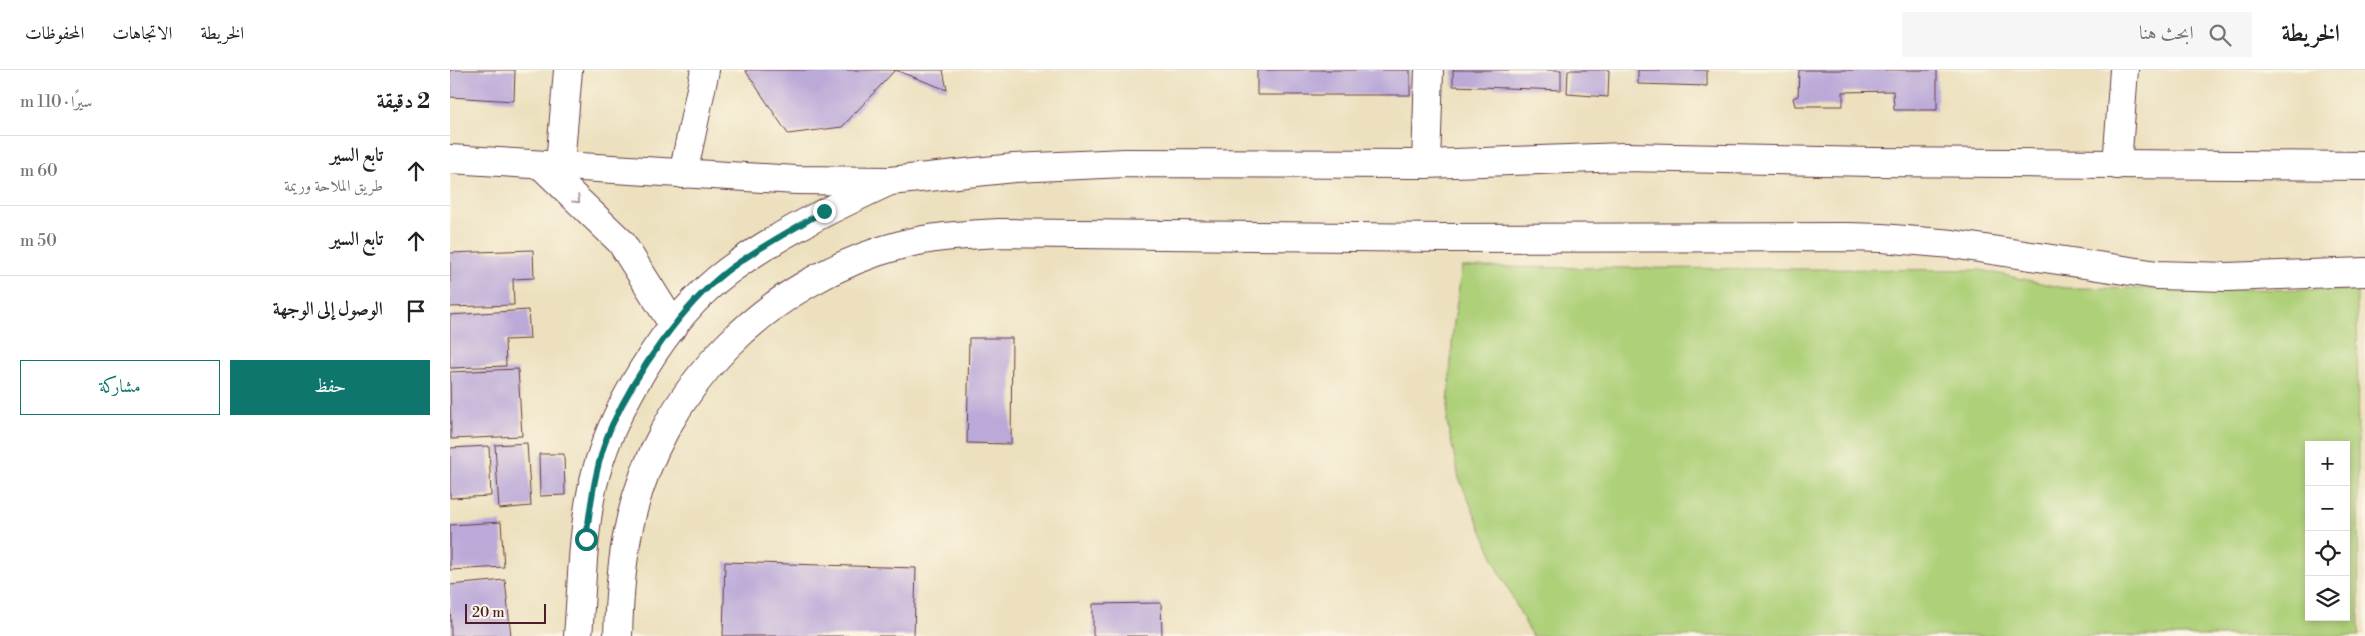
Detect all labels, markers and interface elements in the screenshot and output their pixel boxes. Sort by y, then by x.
search box [1902,12,2252,57]
text: الخريطة [2282,19,2340,49]
text: ابحث هنا [2139,21,2194,45]
icon: search [2206,21,2234,49]
text: المحفوظات [25,22,84,45]
text: الاتجاهات [112,22,172,45]
text: الخريطة [200,22,244,45]
text: 2 دقيقة [377,89,430,115]
text: سيرًا · 110 m [20,92,92,112]
text: تابع السير [330,143,383,167]
icon: ahead [402,157,430,185]
text: 60 m [20,161,58,181]
text: طريق الملاحة وريمة [284,176,383,196]
one-way arrow [571,194,580,203]
route end [813,200,836,223]
text: تابع السير [330,227,383,251]
icon: ahead [402,227,430,255]
text: 50 m [20,231,57,251]
text: الوصول إلى الوجهة [273,297,383,321]
icon: arrive [402,297,430,325]
button: مشاركة [20,360,220,415]
button: حفظ [230,360,430,415]
map controls [2305,441,2350,621]
button: + [2305,441,2350,486]
button: − [2305,486,2350,531]
route start [575,528,598,551]
button: locate [2305,531,2350,576]
button: layers [2305,576,2350,621]
scale bar [465,601,546,624]
text: 20 m [472,604,504,622]

